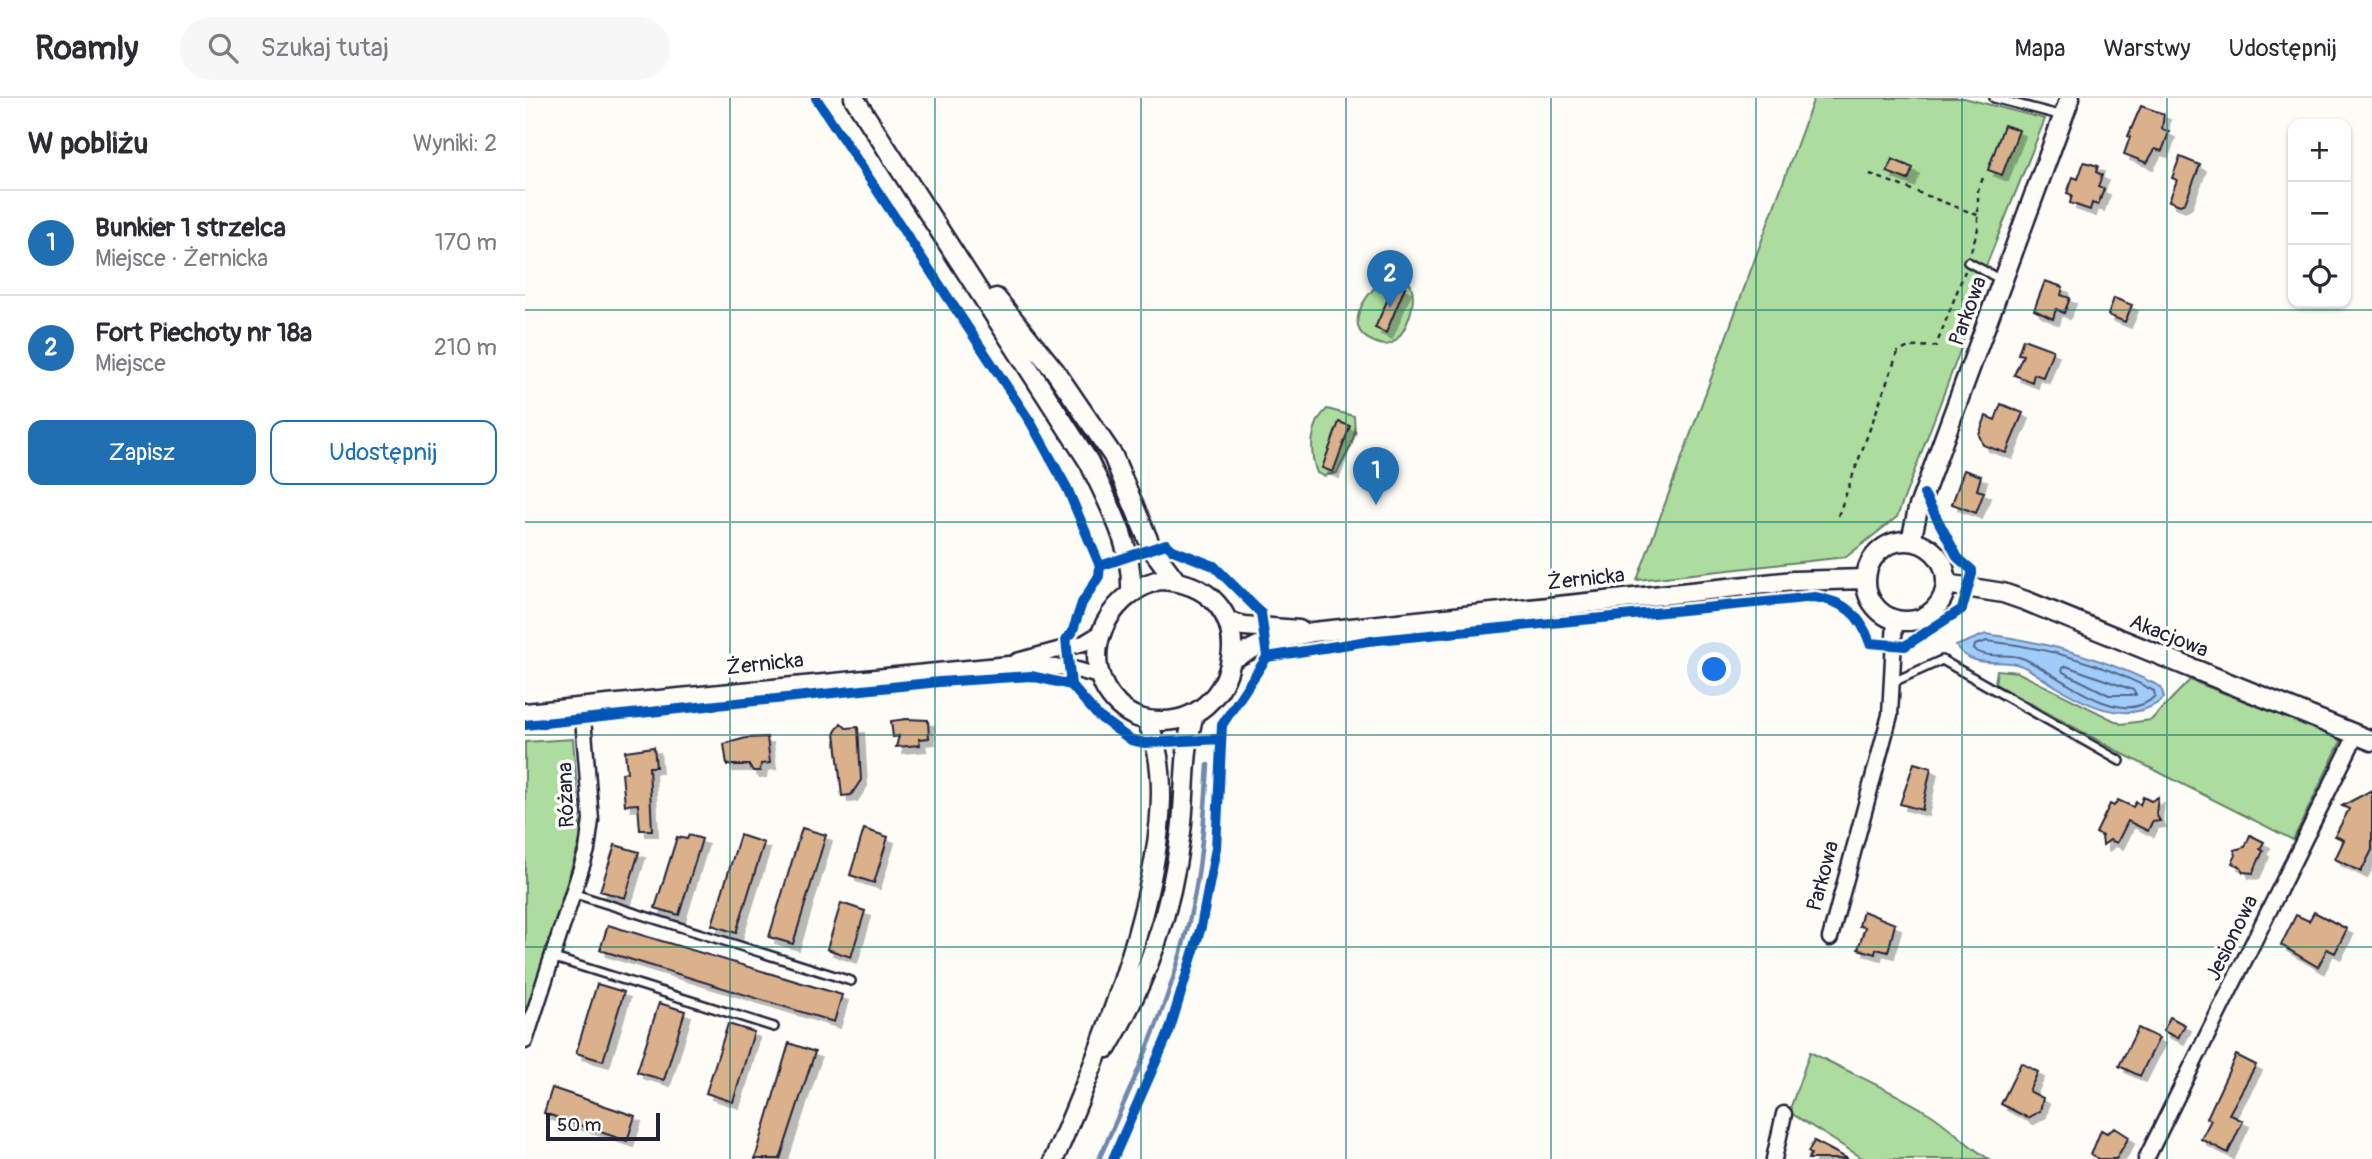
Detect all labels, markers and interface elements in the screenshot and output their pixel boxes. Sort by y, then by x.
search box [180,17,670,80]
text: Roamly [35,28,138,69]
icon: search [204,29,242,67]
text: Szukaj tutaj [260,32,389,64]
text: Mapa [2015,34,2065,63]
text: Warstwy [2103,34,2191,63]
text: Udostępnij [2229,34,2337,63]
map controls [2288,119,2351,308]
button: + [2288,119,2351,182]
text: W pobliżu [28,125,148,162]
text: Wyniki: 2 [413,129,497,158]
button: − [2288,182,2351,245]
text: Bunkier 1 strzelca [95,212,286,244]
text: 1 [47,228,56,257]
text: 170 m [435,228,497,257]
text: Miejsce · Żernicka [95,244,268,273]
button: locate [2288,245,2351,308]
pin: 2 [1367,250,1413,308]
street label: Parkowa [1943,273,1993,349]
text: Fort Piechoty nr 18a [95,317,312,349]
text: 2 [45,333,57,362]
text: 210 m [434,333,497,362]
text: Miejsce [95,349,166,378]
button: Zapisz [28,420,256,485]
button: Udostępnij [270,420,497,485]
pin: 1 [1353,447,1399,505]
street label: Żernicka [1546,562,1626,596]
street label: Akacjowa [2126,608,2212,664]
street label: Żernicka [725,647,805,681]
your location [1697,652,1731,686]
street label: Różana [551,762,581,828]
street label: Parkowa [1801,838,1845,914]
street label: Jesionowa [2200,891,2264,985]
scale bar [546,1110,660,1142]
text: 50 m [557,1113,601,1137]

